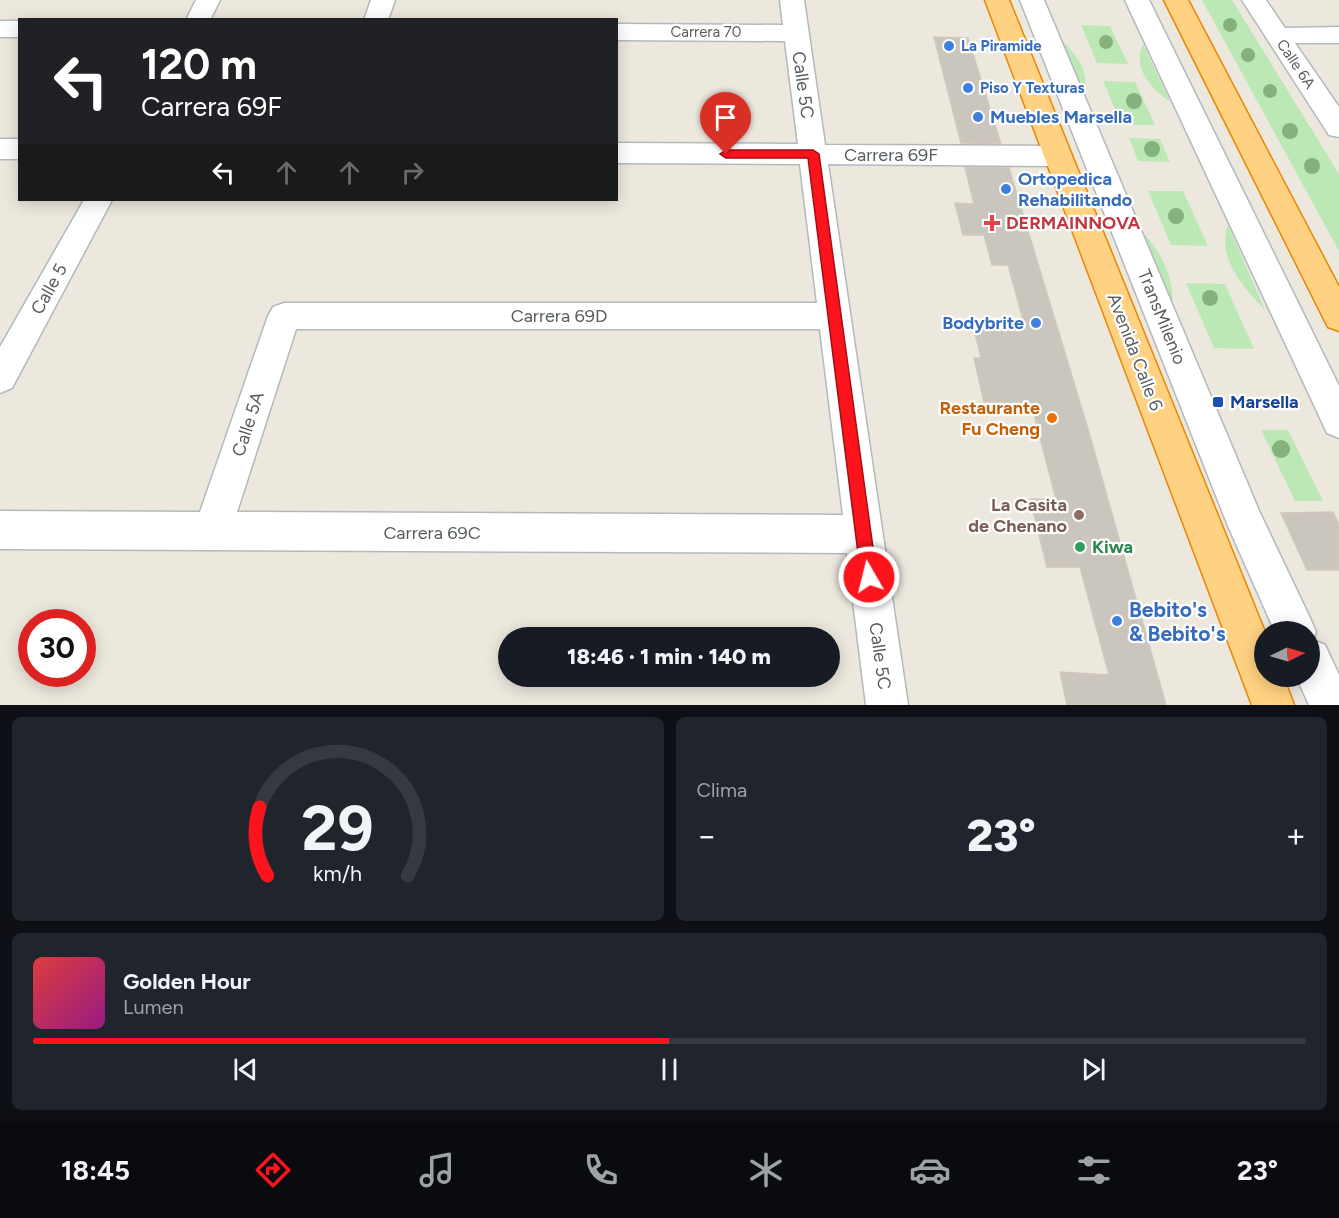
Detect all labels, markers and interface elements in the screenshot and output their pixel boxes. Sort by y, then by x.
street label: Carrera 70 [671,23,741,41]
street label: Calle 6A [1273,36,1319,92]
place label: La Piramide [961,37,1042,55]
text: 120 m [141,39,257,90]
marker: La Piramide [942,39,956,53]
icon: left [42,42,120,120]
street label: Calle 5C [787,50,819,120]
place label: Piso Y Texturas [980,79,1085,97]
marker: Piso Y Texturas [961,81,975,95]
text: Carrera 69F [141,90,282,123]
pin [700,92,751,154]
icon: arrive [709,101,742,134]
place label: Muebles Marsella [990,106,1132,128]
marker: Muebles Marsella [971,110,985,124]
street label: Carrera 69F [844,144,938,166]
icon: left [207,156,240,189]
icon: ahead [270,156,303,189]
icon: ahead [333,156,366,189]
icon: right [396,156,429,189]
place label: Ortopedica Rehabilitando [1018,168,1132,211]
marker: Ortopedica Rehabilitando [999,182,1013,196]
place label: DERMAINNOVA [1006,212,1141,234]
marker: DERMAINNOVA [983,214,1001,232]
street label: Calle 5 [26,260,72,318]
street label: TransMilenio [1133,266,1191,368]
street label: Avenida Calle 6 [1103,290,1167,414]
street label: Carrera 69D [511,305,607,327]
place label: Bodybrite [942,312,1024,334]
marker: Bodybrite [1029,316,1043,330]
street label: Calle 5A [227,389,269,459]
place label: Marsella [1230,391,1299,413]
marker: Marsella [1211,395,1225,409]
place label: Restaurante Fu Cheng [939,397,1040,440]
marker: Restaurante Fu Cheng [1045,411,1059,425]
place label: La Casita de Chenano [968,494,1067,537]
marker: La Casita de Chenano [1072,508,1086,522]
street label: Carrera 69C [383,522,481,544]
place label: Kiwa [1092,536,1133,558]
marker: Kiwa [1073,540,1087,554]
position arrow [837,545,901,609]
place label: Bebito's & Bebito's [1129,597,1226,646]
speed limit sign: 30 [18,609,96,687]
marker: Bebito's & Bebito's [1110,614,1124,628]
street label: Calle 5C [864,621,896,691]
north arrow [1254,621,1320,687]
map controls [1254,621,1320,687]
text: 18:46 · 1 min · 140 m [567,643,771,670]
text: Clima [697,778,747,802]
text: 29 [302,791,374,866]
text: 23° [967,808,1036,862]
text: − [697,816,717,855]
text: + [1285,816,1306,855]
text: km/h [313,861,362,886]
text: Golden Hour [123,968,251,995]
text: Lumen [123,995,184,1019]
icon: previous [229,1053,262,1086]
icon: pause [653,1053,686,1086]
icon: next [1077,1053,1110,1086]
icon: directions [252,1149,294,1191]
icon: music [416,1149,458,1191]
icon: phone [580,1149,622,1191]
icon: climate [745,1149,787,1191]
icon: car [909,1149,951,1191]
icon: filters [1073,1149,1115,1191]
text: 18:45 [61,1154,130,1187]
text: 23° [1237,1154,1278,1187]

